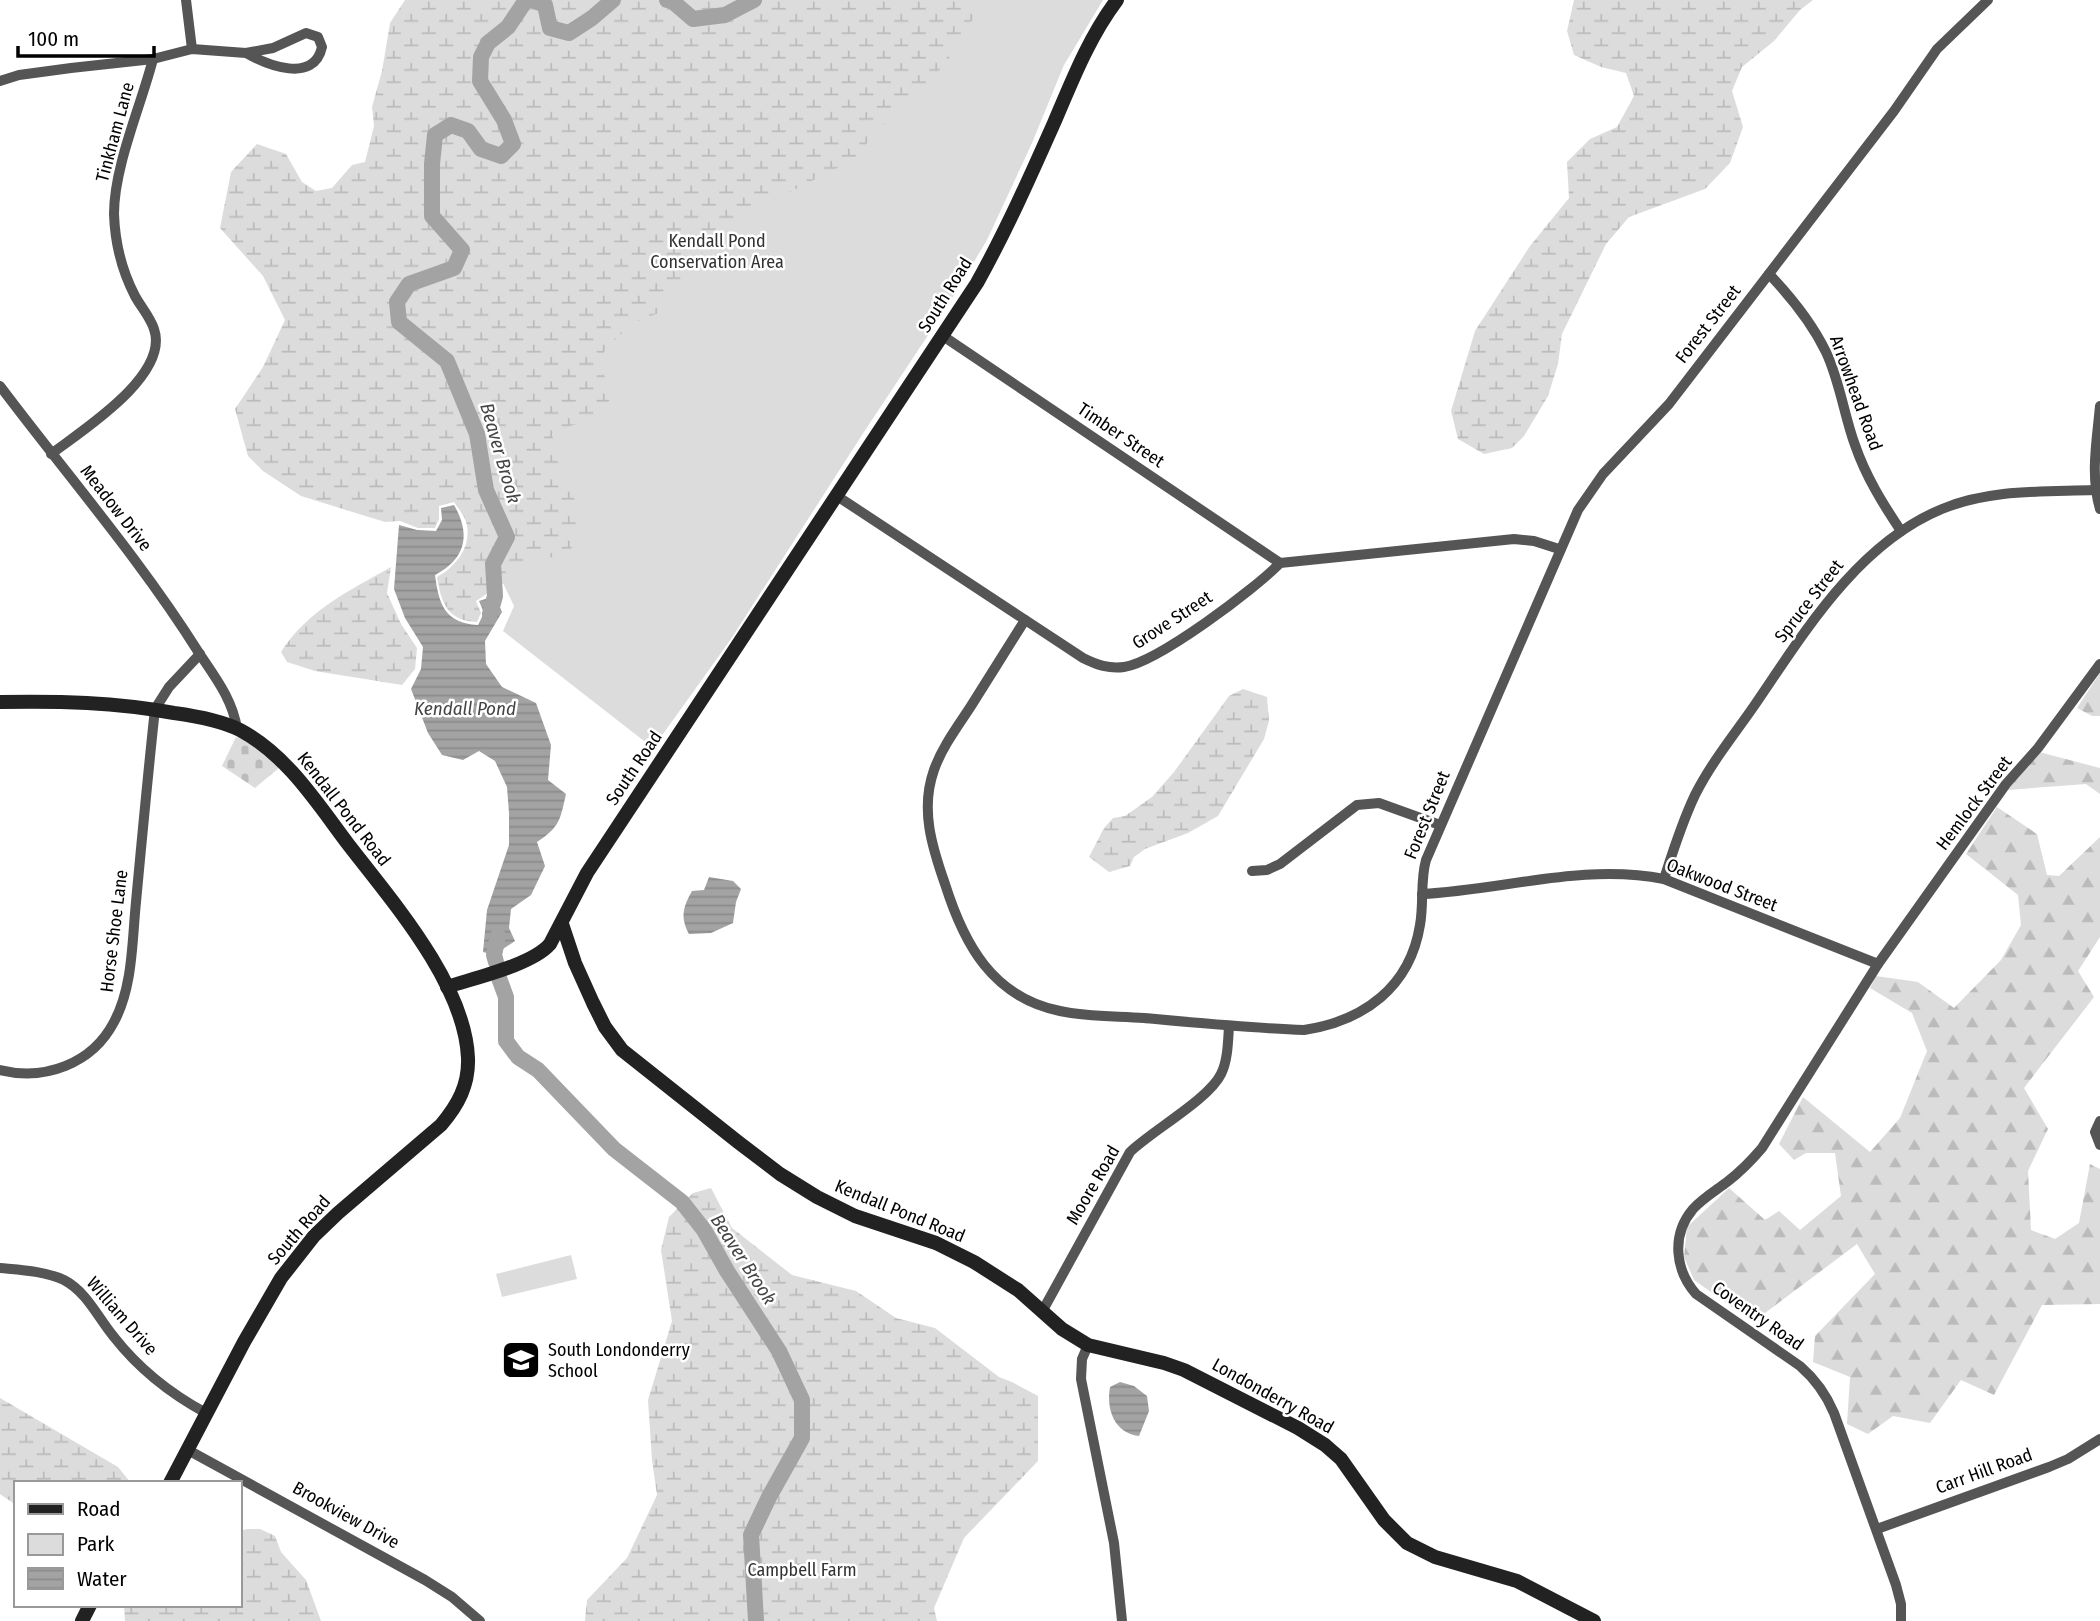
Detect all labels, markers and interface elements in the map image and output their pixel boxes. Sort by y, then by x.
scale bar [18,14,154,58]
text: 100 m [28,26,79,52]
street label: Tinkham Lane [91,80,139,184]
park label: Kendall Pond Conservation Area [650,230,784,273]
street label: South Road [913,253,977,337]
street label: Forest Street [1671,280,1746,368]
street label: Arrowhead Road [1825,332,1887,454]
street label: Timber Street [1073,398,1169,472]
water label: Beaver Brook [475,400,526,506]
street label: Meadow Drive [75,460,157,556]
street label: Spruce Street [1770,555,1848,647]
street label: Grove Street [1128,586,1216,654]
water label: Kendall Pond [414,697,516,720]
street label: South Road [601,727,667,809]
street label: Kendall Pond Road [293,748,395,870]
street label: Hemlock Street [1931,751,2017,854]
street label: Forest Street [1399,767,1455,862]
street label: Oakwood Street [1663,854,1781,916]
street label: Horse Shoe Lane [96,868,132,994]
street label: Moore Road [1061,1141,1125,1229]
street label: Kendall Pond Road [832,1175,968,1247]
street label: South Road [263,1191,335,1269]
water label: Beaver Brook [706,1210,781,1309]
street label: William Drive [82,1272,162,1360]
street label: Coventry Road [1708,1277,1808,1355]
school or university icon: South Londonderry School [500,1339,542,1381]
place label: South Londonderry School [548,1339,690,1382]
street label: Londonderry Road [1208,1353,1338,1439]
street label: Carr Hill Road [1933,1443,2035,1499]
street label: Brookview Drive [289,1477,403,1553]
legend [14,1481,242,1607]
text: Road [77,1496,121,1522]
text: Park [77,1531,115,1557]
park label: Campbell Farm [747,1559,857,1581]
text: Water [77,1566,127,1592]

